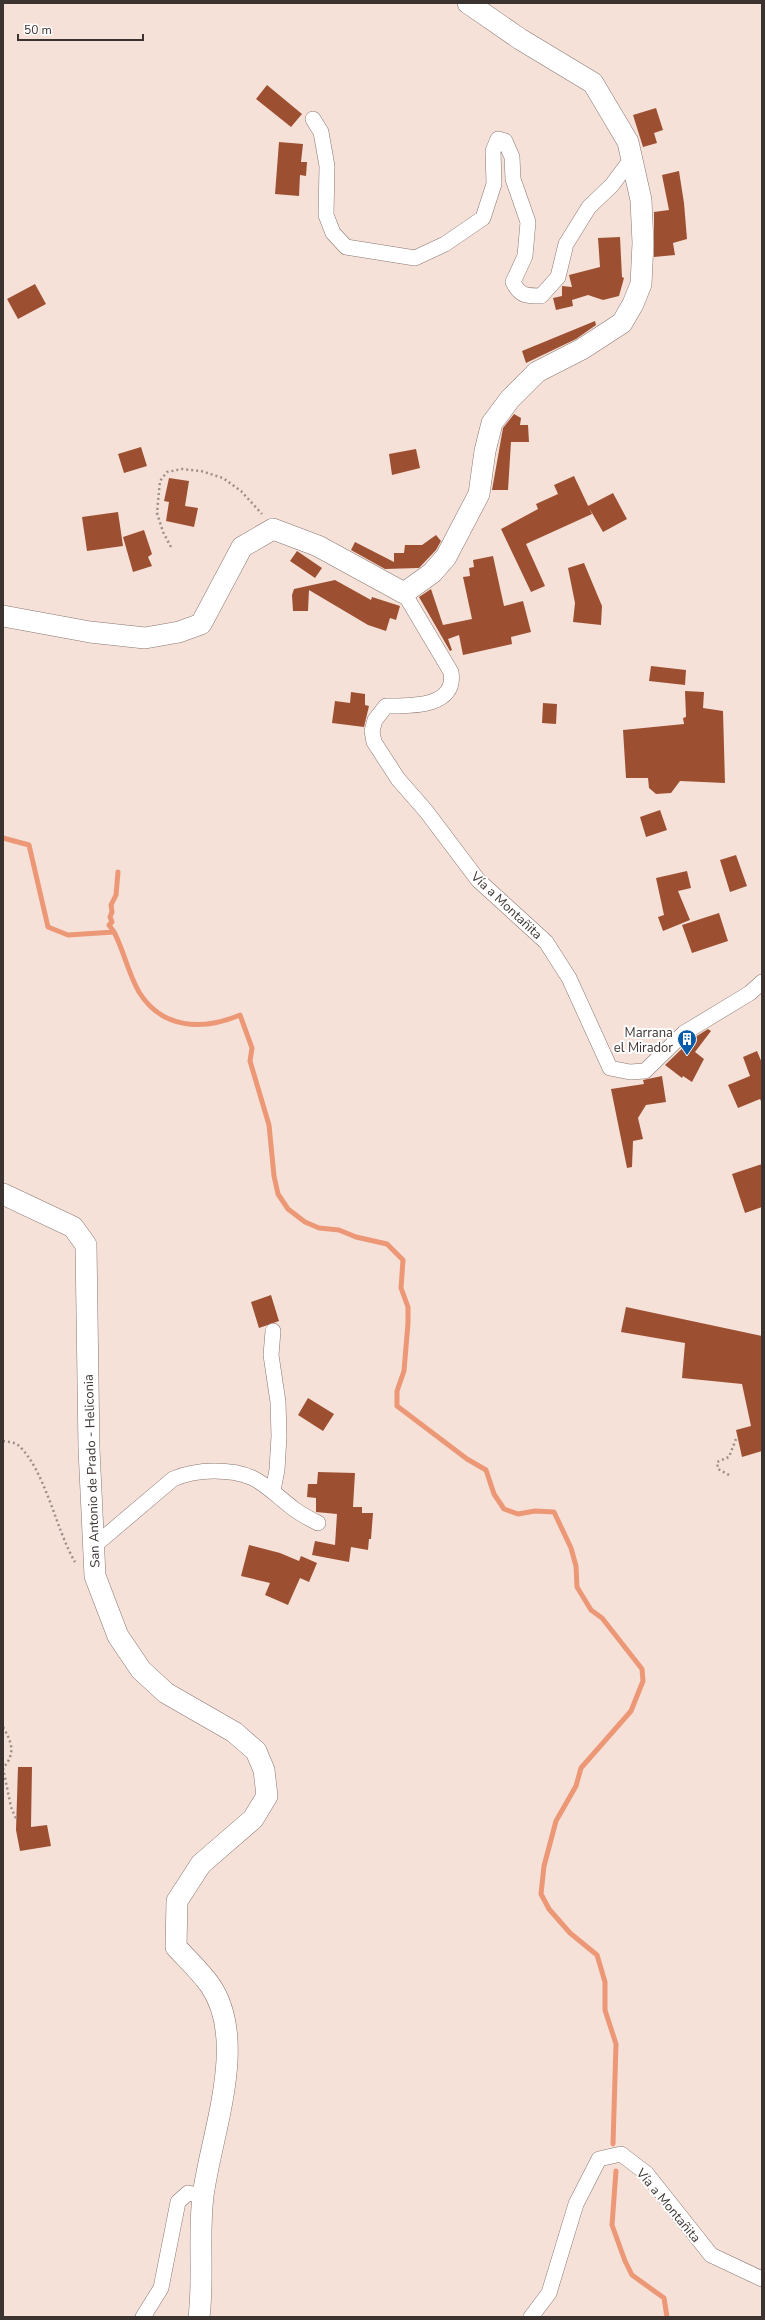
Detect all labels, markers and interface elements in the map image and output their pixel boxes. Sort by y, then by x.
scale bar [18,16,143,42]
text: 50 m [24,22,52,38]
street label: Vía a Montañita [466,867,546,943]
place label: Marrana el Mirador [614,1024,673,1057]
building icon: Marrana el Mirador [676,1028,698,1056]
street label: San Antonio de Prado - Heliconia [80,1374,104,1568]
street label: Vía a Montañita [631,2164,705,2246]

